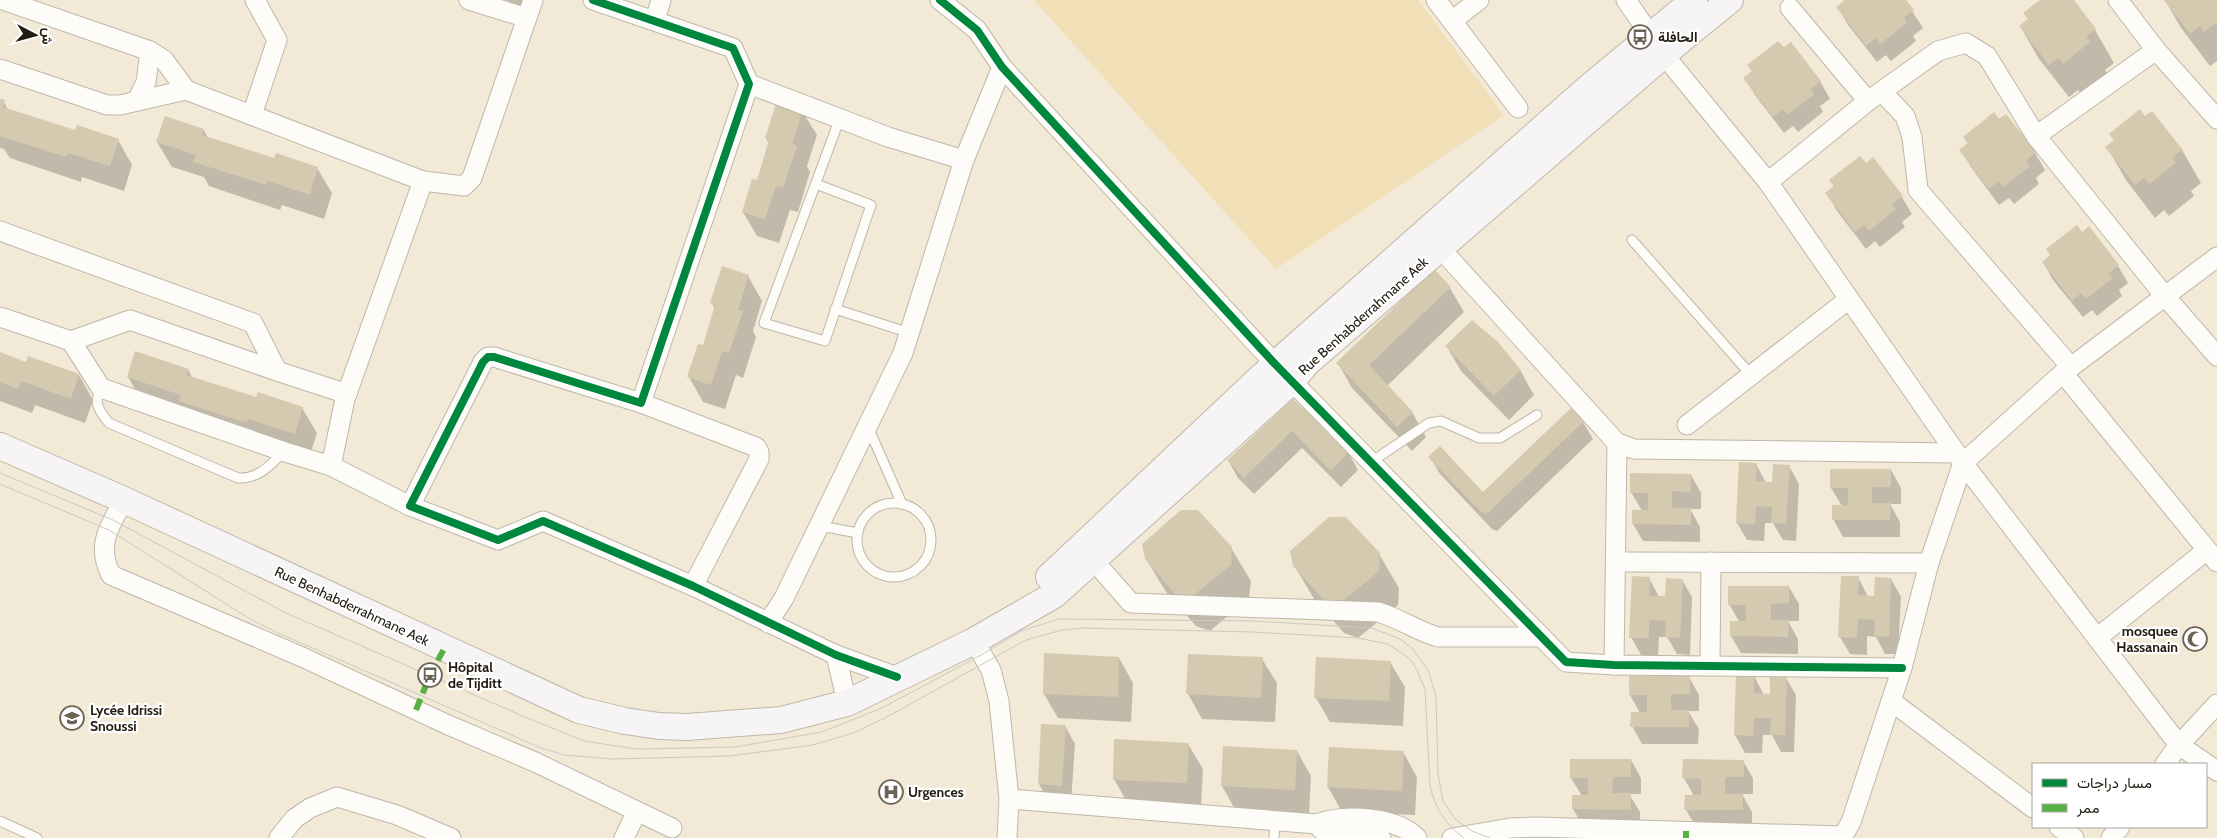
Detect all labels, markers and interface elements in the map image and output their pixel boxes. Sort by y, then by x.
north arrow [10,10,60,60]
bus stop icon: الحافلة [1627,24,1653,50]
text: ش [38,27,58,46]
place label: الحافلة [1658,28,1698,46]
street label: Rue Benhabderrahmane Aek [1294,252,1432,379]
street label: Rue Benhabderrahmane Aek [272,562,433,650]
place label: mosquee Hassanain [2116,622,2178,656]
mosque icon: mosquee Hassanain [2182,626,2208,652]
place label: Hôpital de Tijditt [448,658,502,692]
bus stop icon: Hôpital de Tijditt [417,662,443,688]
place label: Lycée Idrissi Snoussi [90,701,162,735]
school or university icon: Lycée Idrissi Snoussi [59,705,85,731]
legend [2032,763,2207,828]
text: مسار دراجات [2077,774,2152,792]
hospital icon: Urgences [878,779,904,805]
place label: Urgences [908,783,964,801]
text: ممر [2076,799,2099,817]

